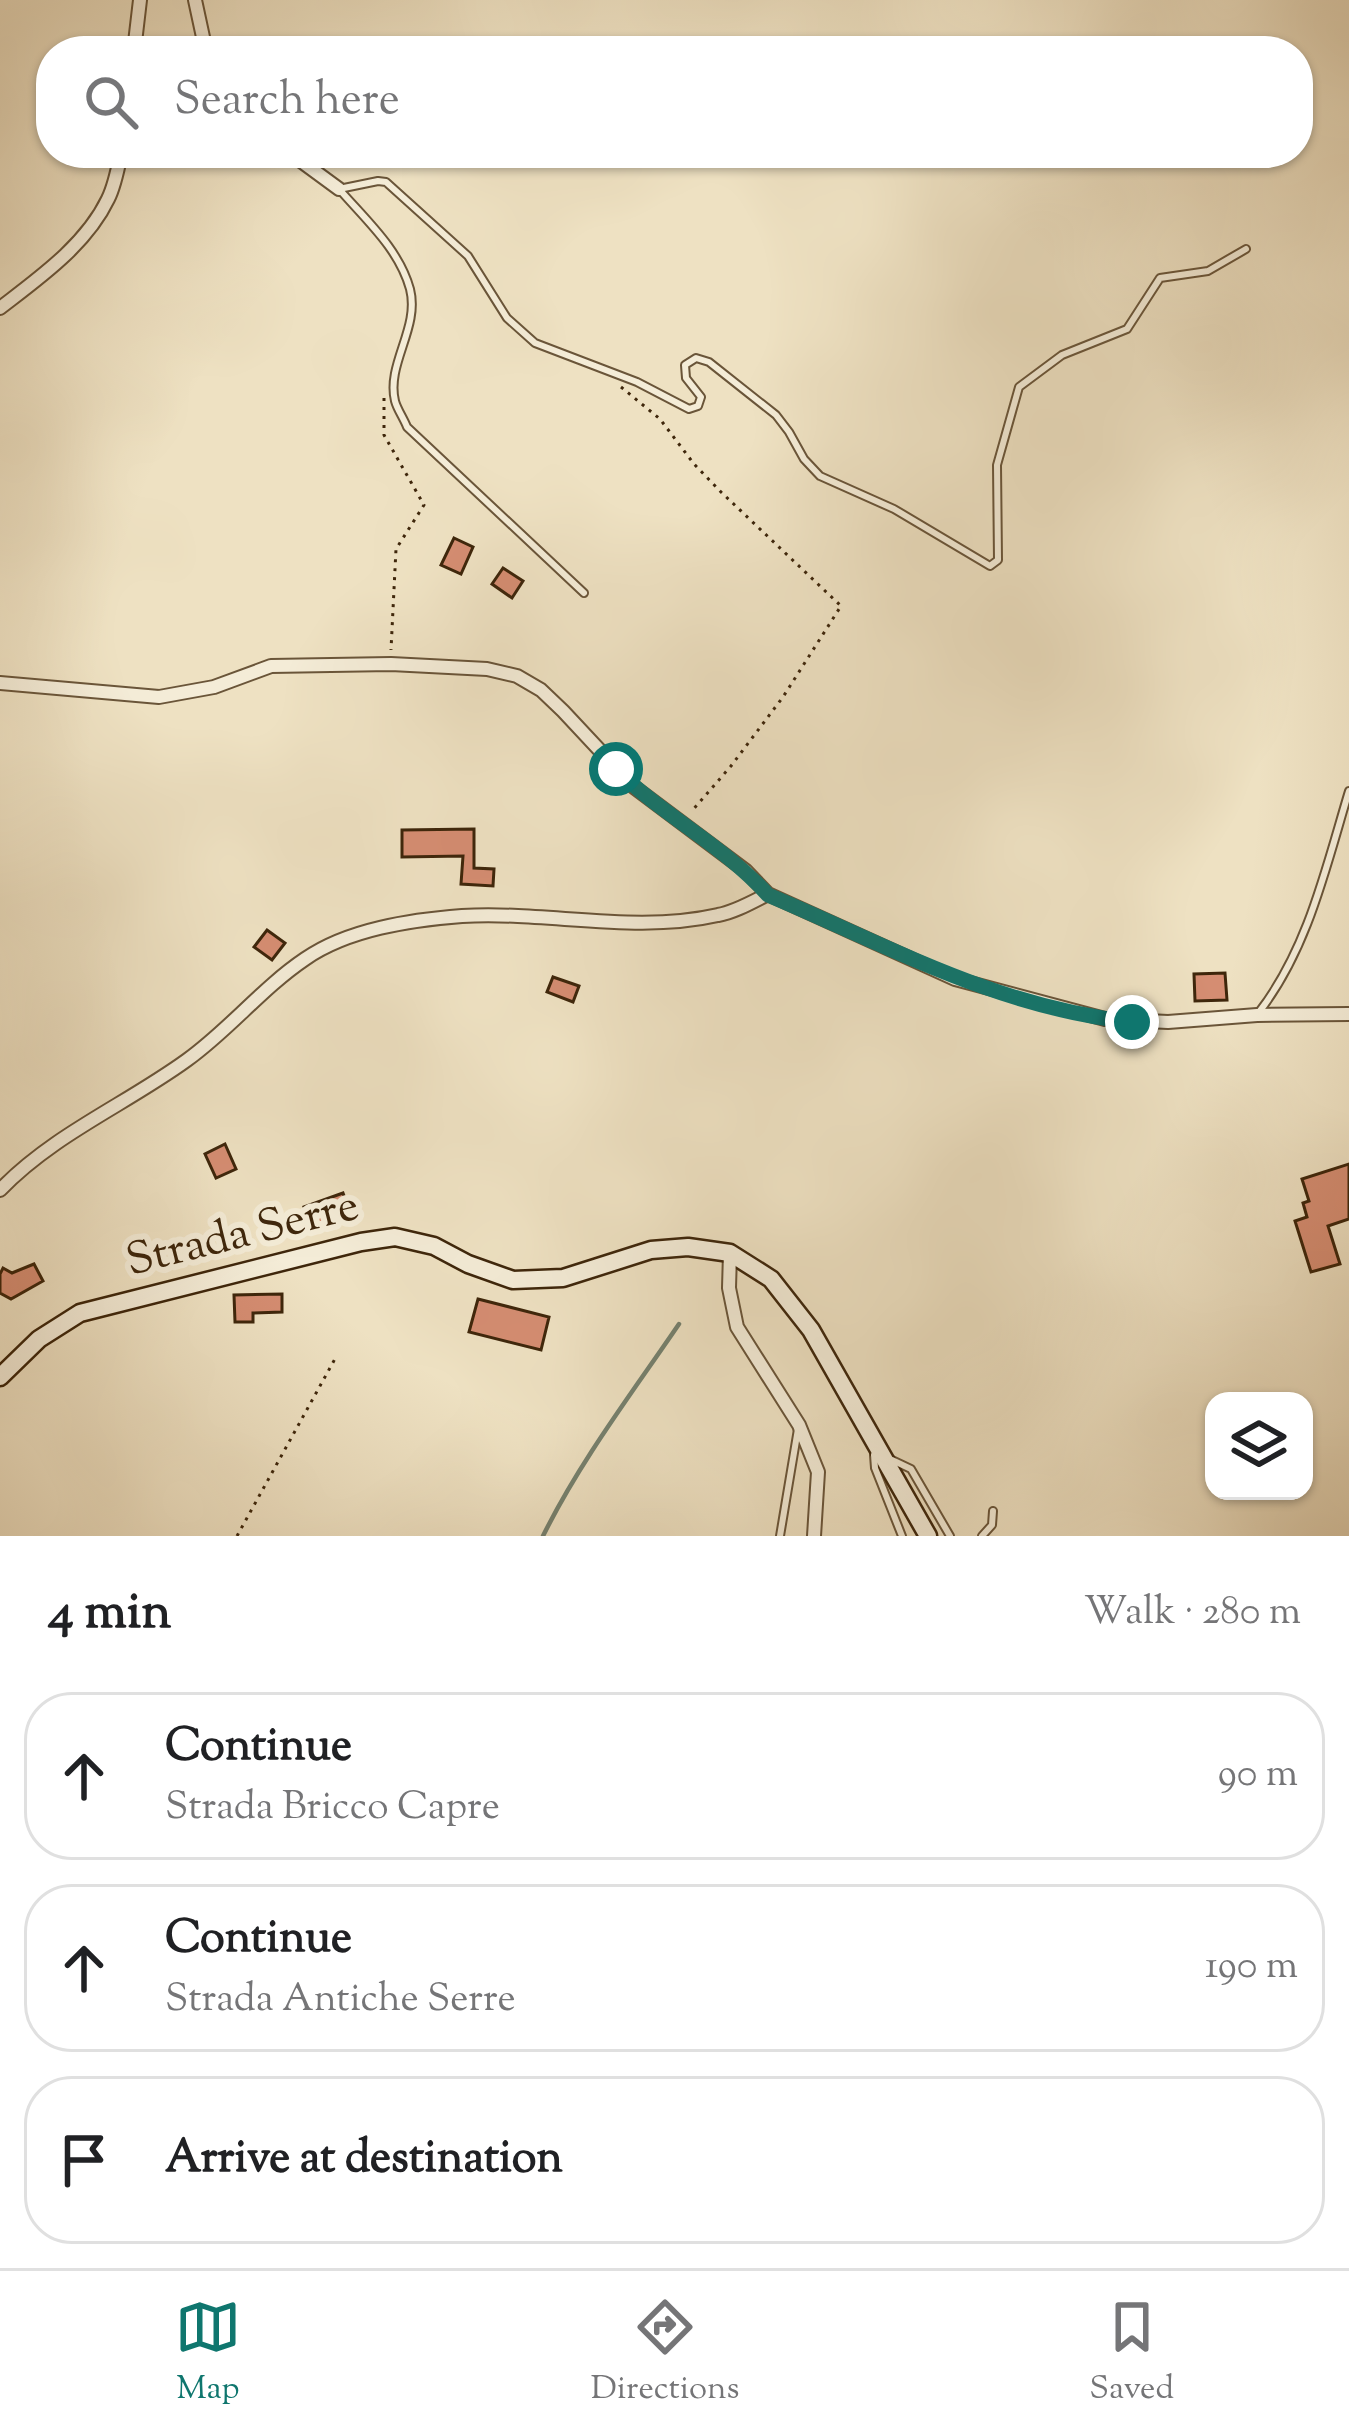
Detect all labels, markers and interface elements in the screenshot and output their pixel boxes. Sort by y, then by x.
search box [36,36,1313,168]
icon: search [78,69,144,135]
text: Search here [174,70,400,135]
route start [589,742,643,796]
route end [1105,995,1159,1049]
street label: Strada Serre [120,1176,366,1296]
map controls [1205,1392,1313,1500]
button: layers [1205,1392,1313,1500]
text: 4 min [48,1578,171,1651]
text: Walk · 280 m [1084,1586,1301,1642]
text: Continue [165,1716,352,1781]
icon: ahead [51,1743,117,1809]
text: 90 m [1218,1748,1298,1804]
text: Strada Bricco Capre [165,1781,500,1837]
text: Continue [165,1908,352,1973]
icon: ahead [51,1935,117,2001]
text: 190 m [1205,1940,1298,1996]
text: Strada Antiche Serre [165,1973,516,2029]
icon: arrive [51,2127,117,2193]
text: Arrive at destination [165,2128,563,2193]
tab: Map [175,2294,241,2414]
tab: Directions [591,2294,740,2414]
tab: Saved [1089,2294,1174,2414]

